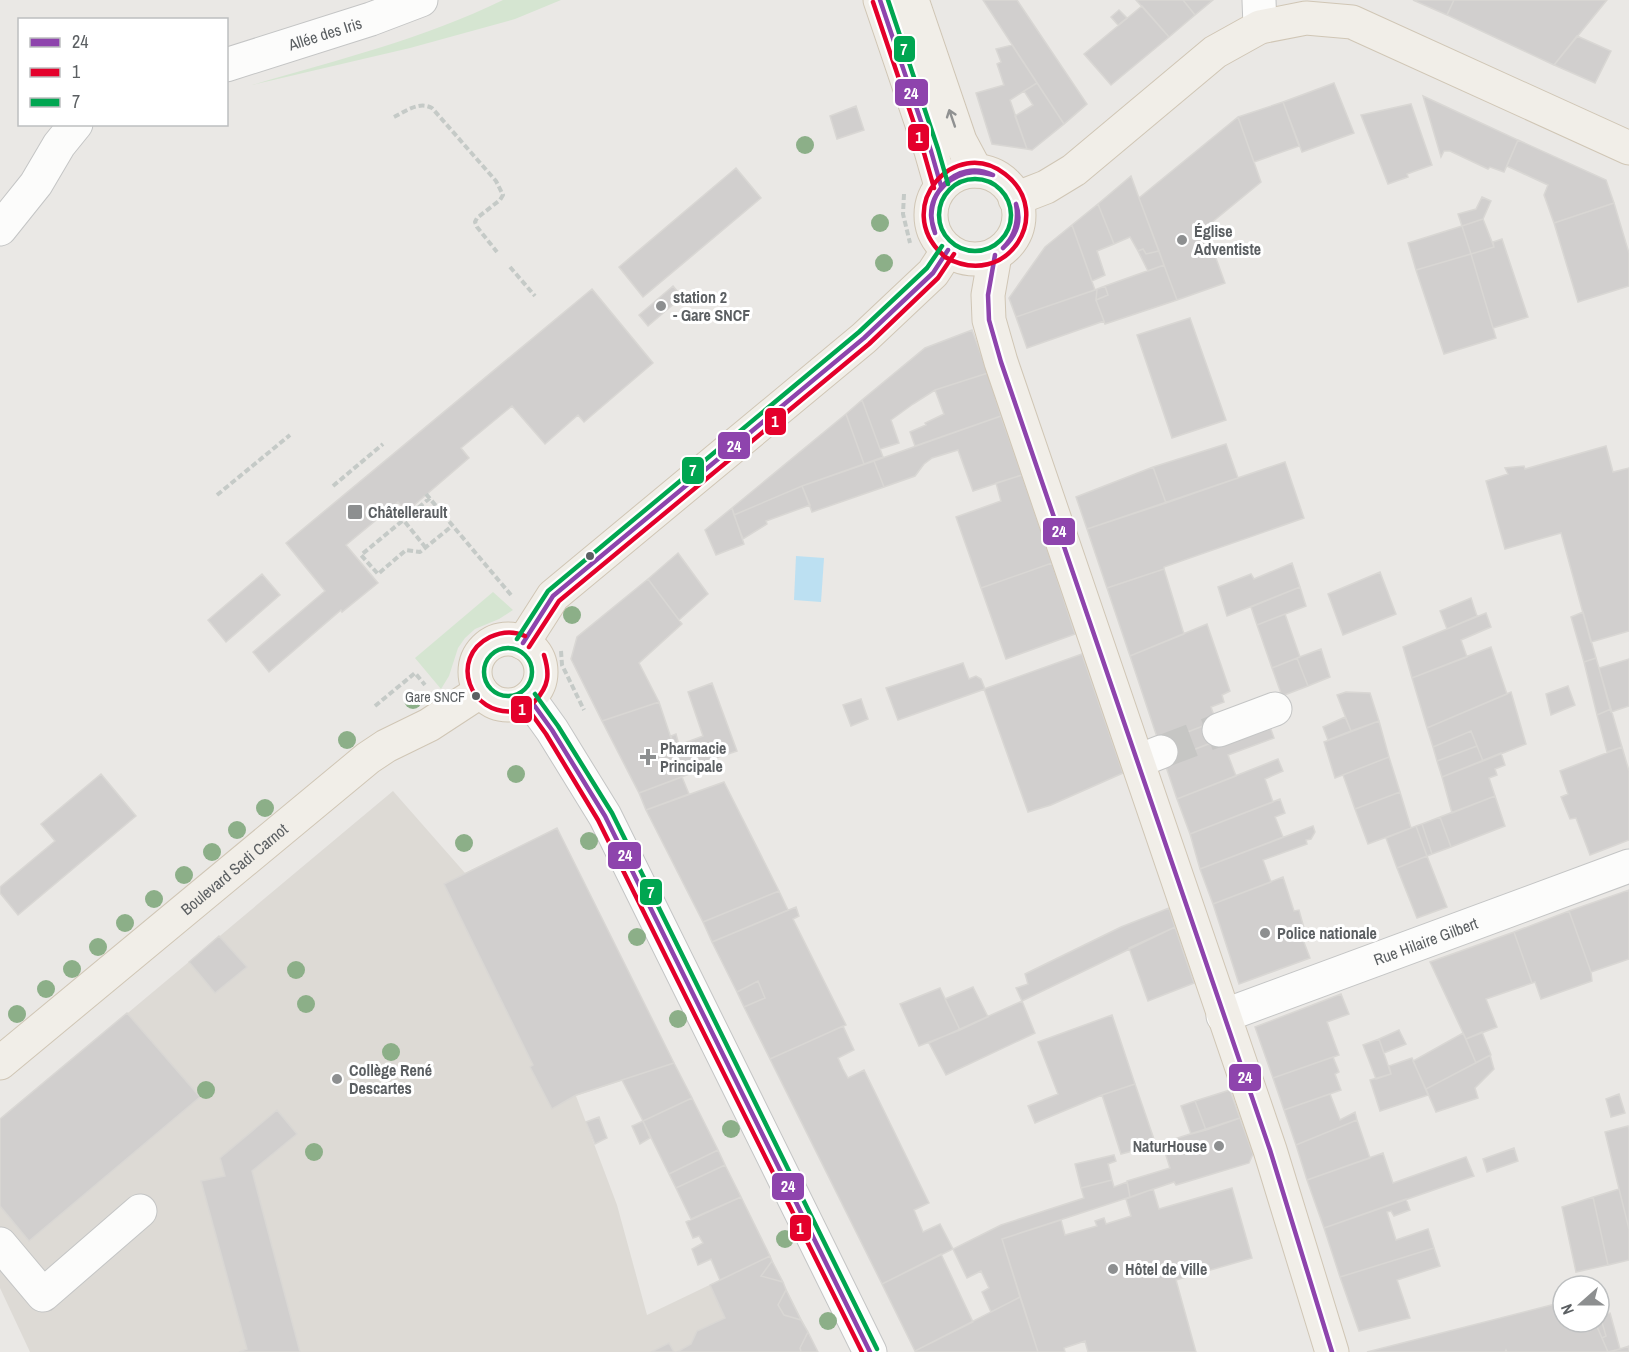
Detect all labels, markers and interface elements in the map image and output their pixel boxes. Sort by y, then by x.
street label: Allée des Iris [285,12,365,56]
legend [18,18,228,126]
text: 24 [72,29,88,54]
line badge: 7 [893,35,916,63]
text: 7 [900,38,908,60]
text: 1 [72,59,81,84]
line badge: 24 [894,78,929,107]
text: 24 [904,82,919,104]
text: 7 [72,89,80,114]
one-way arrow [945,109,956,128]
line badge: 1 [907,123,930,152]
text: 1 [915,126,923,148]
place label: Église Adventiste [1194,220,1261,260]
marker: Église Adventiste [1175,233,1189,247]
place label: station 2 - Gare SNCF [673,286,750,326]
marker: station 2 - Gare SNCF [654,299,668,313]
line badge: 1 [764,407,787,436]
text: 1 [771,410,779,432]
line badge: 24 [717,431,751,460]
text: 24 [727,435,742,457]
line badge: 7 [681,456,705,485]
text: 7 [689,459,697,481]
place label: Châtellerault [368,501,448,523]
marker: Châtellerault [346,503,364,521]
line badge: 24 [1042,517,1076,546]
text: 24 [1052,520,1067,542]
unlabelled marker [584,550,596,562]
place label: Gare SNCF [405,688,465,706]
marker: Gare SNCF [470,690,482,702]
line badge: 1 [510,695,533,724]
text: 1 [518,698,526,720]
place label: Pharmacie Principale [660,737,726,777]
marker: Pharmacie Principale [641,750,655,764]
street label: Boulevard Sadi Carnot [176,818,292,920]
line badge: 24 [607,841,642,870]
text: 24 [618,844,633,866]
line badge: 7 [639,878,663,906]
text: 7 [647,881,655,903]
street label: Rue Hilaire Gilbert [1370,912,1481,970]
place label: Police nationale [1277,922,1377,944]
marker: Police nationale [1258,926,1272,940]
place label: Collège René Descartes [349,1059,432,1099]
line badge: 24 [1228,1063,1262,1092]
text: 24 [1238,1066,1253,1088]
marker: Collège René Descartes [330,1072,344,1086]
place label: NaturHouse [1133,1135,1207,1157]
marker: NaturHouse [1212,1139,1226,1153]
line badge: 24 [771,1172,805,1201]
text: 24 [781,1175,796,1197]
line badge: 1 [789,1214,812,1242]
text: 1 [796,1217,804,1239]
place label: Hôtel de Ville [1125,1258,1207,1280]
marker: Hôtel de Ville [1106,1262,1120,1276]
north arrow [1551,1274,1611,1334]
text: N [1555,1301,1579,1318]

